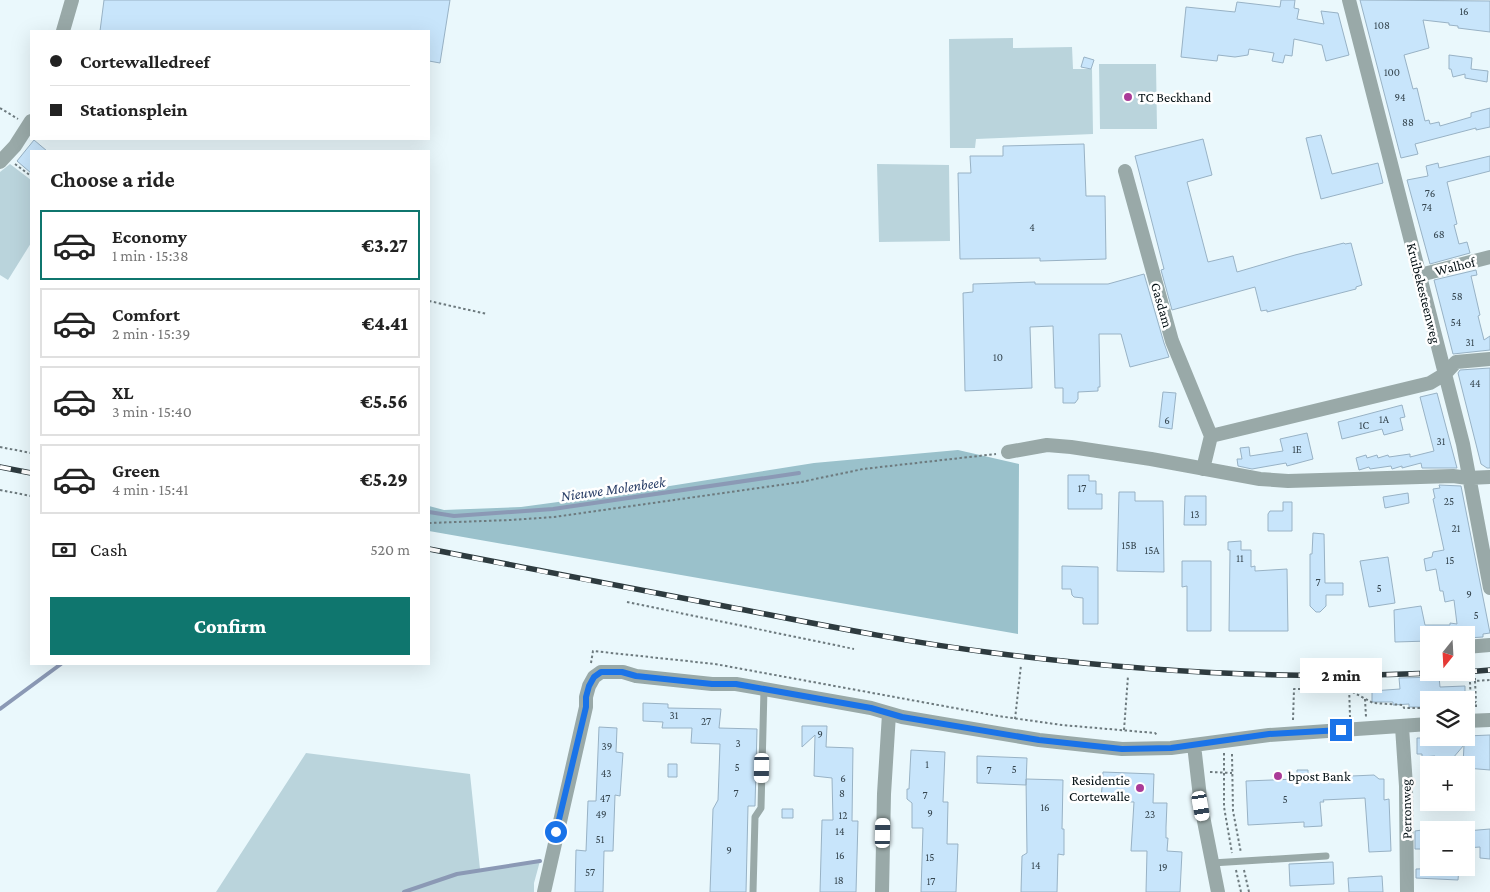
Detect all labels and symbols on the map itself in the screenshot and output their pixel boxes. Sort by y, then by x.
house number: 16 [1459,5,1469,17]
house number: 108 [1374,19,1390,31]
house number: 100 [1384,66,1400,78]
place label: TC Beckhand [1138,89,1212,105]
marker: TC Beckhand [1122,91,1134,103]
house number: 94 [1394,91,1406,103]
house number: 88 [1402,116,1414,128]
house number: 76 [1425,187,1435,199]
house number: 74 [1422,201,1433,213]
house number: 4 [1029,221,1035,233]
house number: 68 [1433,228,1445,240]
street label: Kruibekesteenweg [1404,241,1444,345]
street label: Walhof [1433,253,1478,279]
street label: Gasdam [1148,281,1176,329]
house number: 58 [1451,290,1463,302]
house number: 54 [1451,316,1462,328]
house number: 31 [1466,336,1475,348]
house number: 10 [993,351,1003,363]
house number: 44 [1469,377,1481,389]
house number: 1A [1379,413,1390,425]
house number: 6 [1164,414,1170,426]
house number: 1C [1359,419,1370,431]
house number: 31 [1437,435,1446,447]
house number: 1E [1292,443,1302,455]
water label: Nieuwe Molenbeek [560,474,668,504]
house number: 17 [1078,482,1086,494]
house number: 25 [1444,495,1454,507]
house number: 13 [1191,508,1199,520]
house number: 21 [1452,522,1461,534]
house number: 15B [1122,539,1136,551]
house number: 15A [1145,544,1160,556]
house number: 11 [1236,552,1244,564]
house number: 15 [1446,554,1454,566]
house number: 7 [1315,576,1321,588]
house number: 5 [1376,582,1382,594]
house number: 9 [1466,588,1472,600]
house number: 5 [1473,609,1479,621]
north arrow [1420,626,1475,681]
callout: 2 min [1300,658,1382,692]
house number: 31 [670,709,679,721]
house number: 27 [701,715,711,727]
route end [1330,719,1352,741]
house number: 9 [817,728,823,740]
house number: 3 [735,737,741,749]
house number: 39 [602,740,612,752]
car [754,753,769,783]
house number: 1 [925,758,929,770]
house number: 5 [734,761,740,773]
house number: 5 [1011,763,1017,775]
house number: 7 [986,764,992,776]
house number: 43 [601,767,611,779]
place label: bpost Bank [1288,768,1351,784]
marker: bpost Bank [1272,770,1284,782]
house number: 6 [840,772,846,784]
place label: Residentie Cortewalle [1069,772,1130,804]
street label: Perronweg [1397,779,1415,839]
marker: Residentie Cortewalle [1134,782,1146,794]
house number: 7 [733,787,739,799]
house number: 8 [839,787,845,799]
house number: 7 [922,789,928,801]
car [1191,790,1210,822]
house number: 47 [600,792,610,804]
house number: 5 [1282,793,1288,805]
house number: 16 [1040,801,1050,813]
house number: 9 [927,807,933,819]
house number: 49 [595,808,607,820]
house number: 23 [1145,808,1155,820]
house number: 12 [839,809,847,821]
car [875,818,890,848]
route start [545,821,567,843]
house number: 14 [835,825,845,837]
house number: 51 [596,833,605,845]
house number: 9 [726,844,732,856]
house number: 16 [835,849,845,861]
house number: 15 [926,851,934,863]
house number: 14 [1031,859,1041,871]
house number: 19 [1158,861,1168,873]
house number: 57 [585,866,595,878]
house number: 18 [834,874,844,886]
house number: 17 [927,875,935,887]

